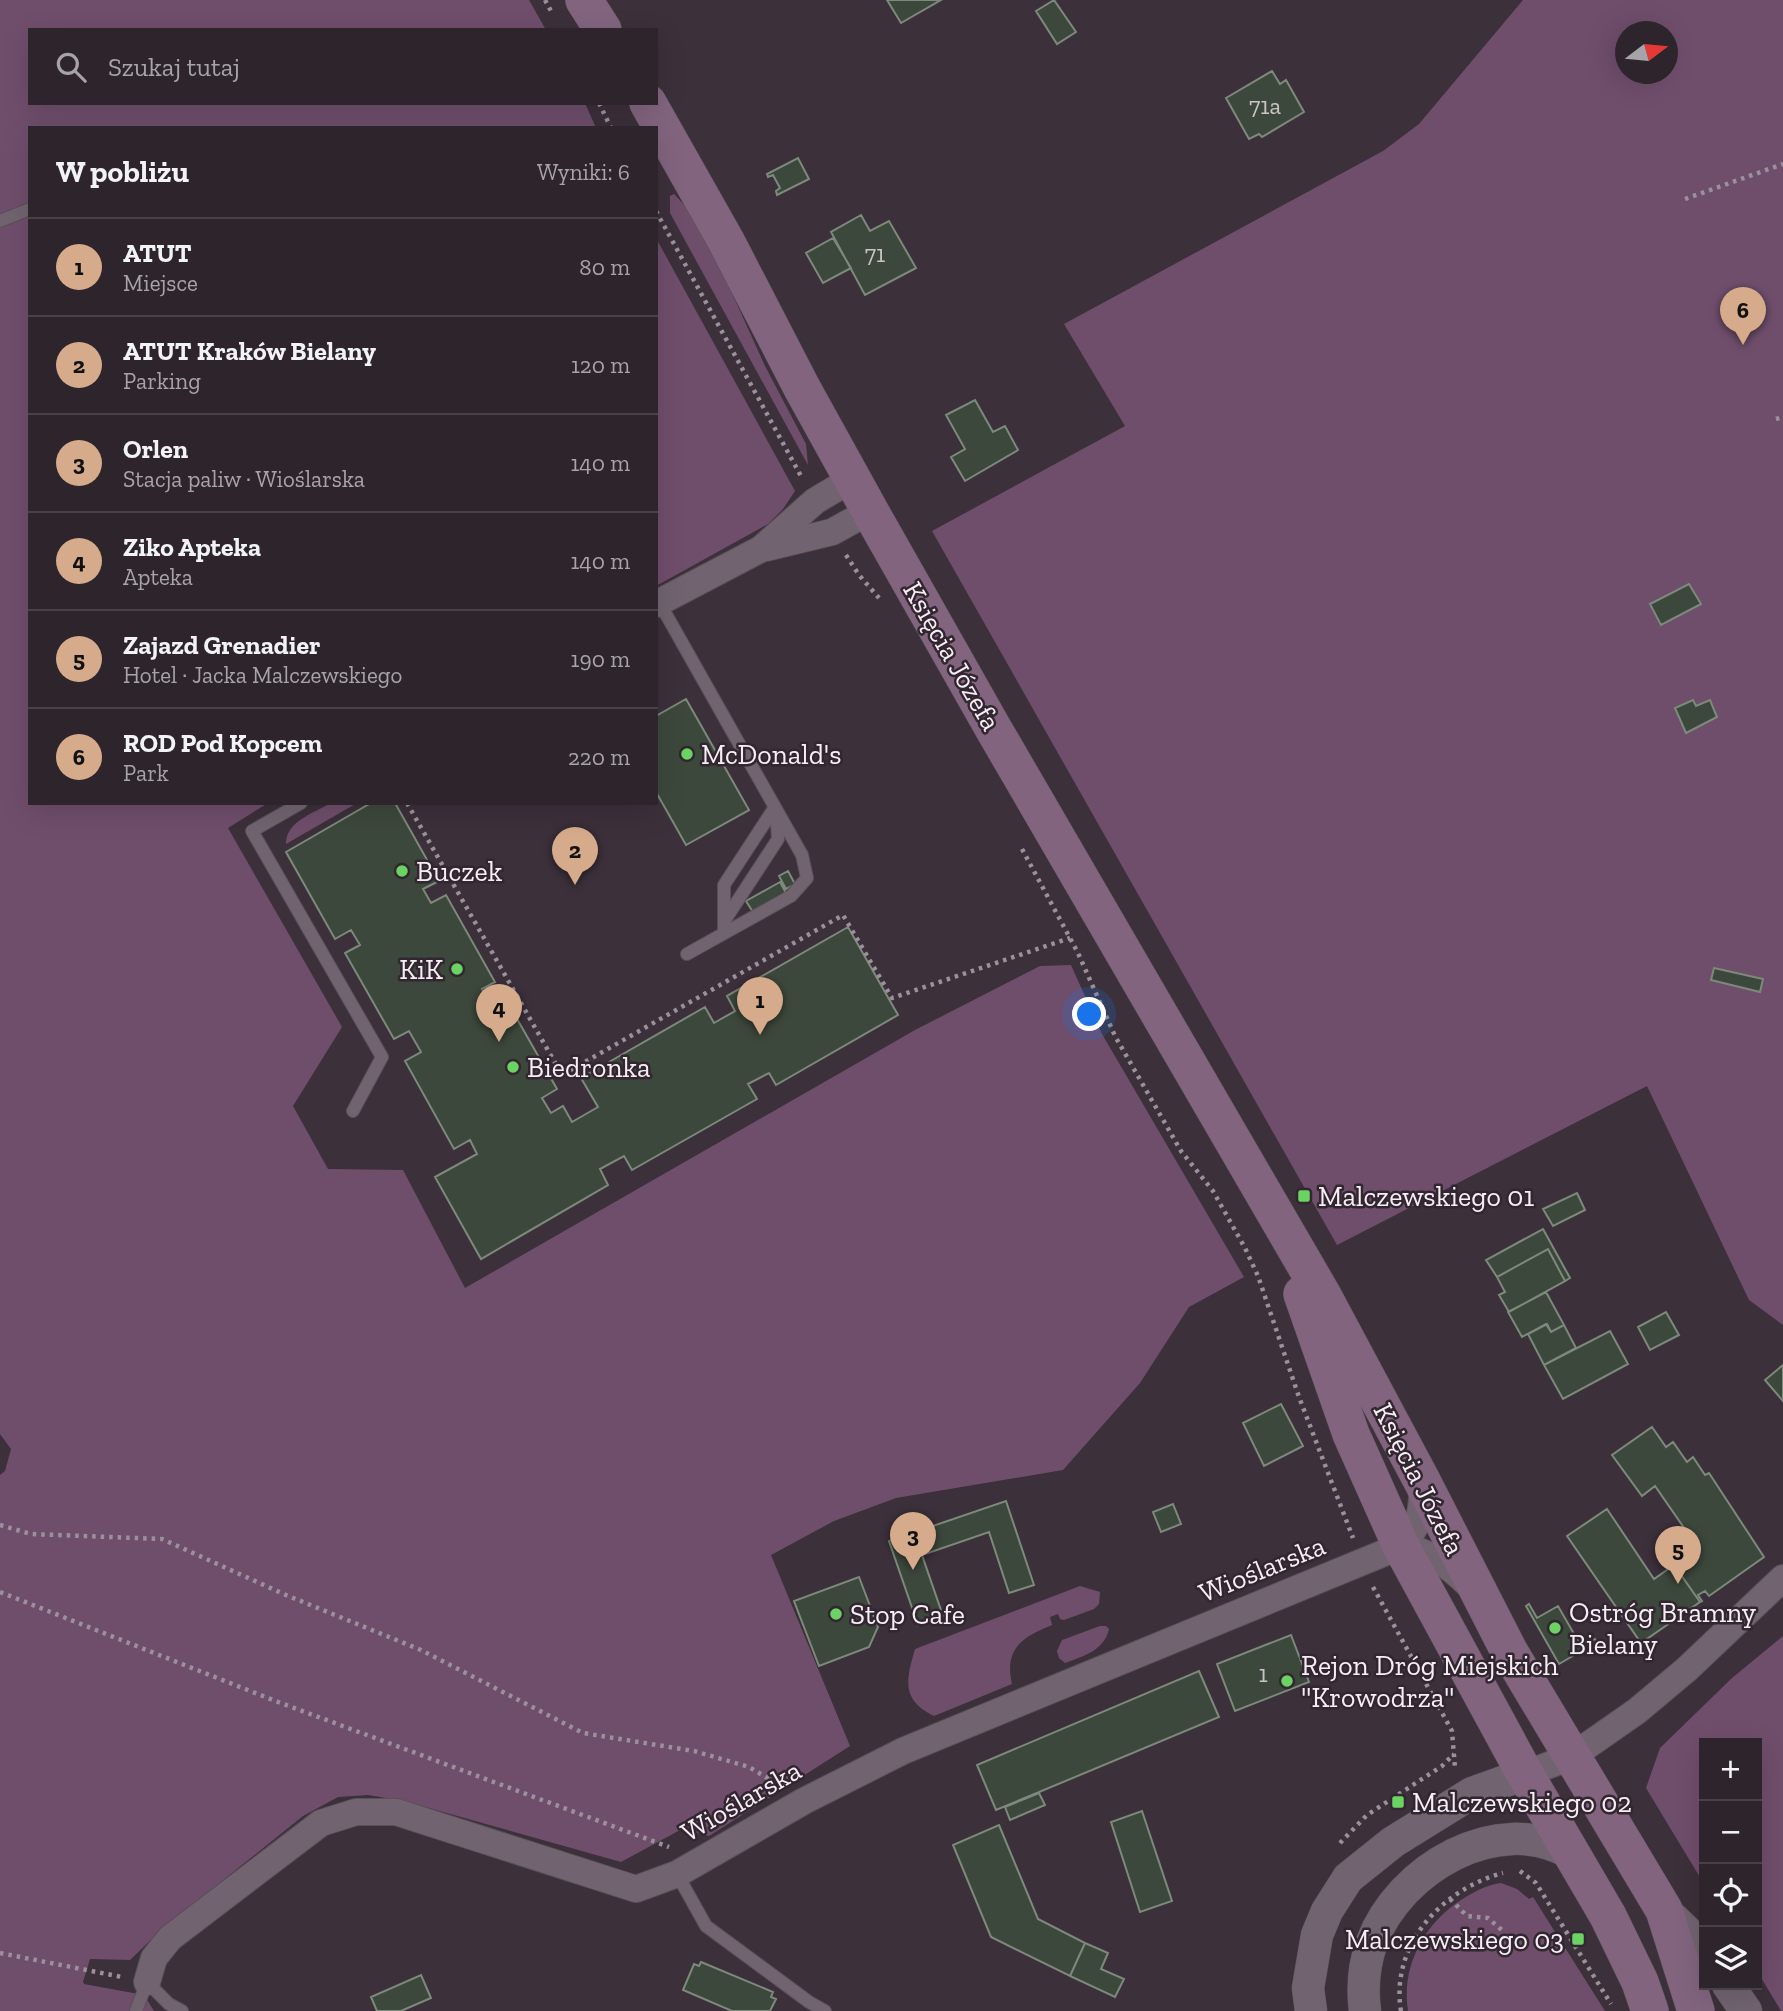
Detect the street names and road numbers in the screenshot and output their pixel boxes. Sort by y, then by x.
street label: Księcia Józefa [896,576,1008,737]
street label: Księcia Józefa [1367,1397,1472,1561]
street label: Wioślarska [1194,1529,1330,1609]
street label: Wioślarska [675,1753,807,1849]

